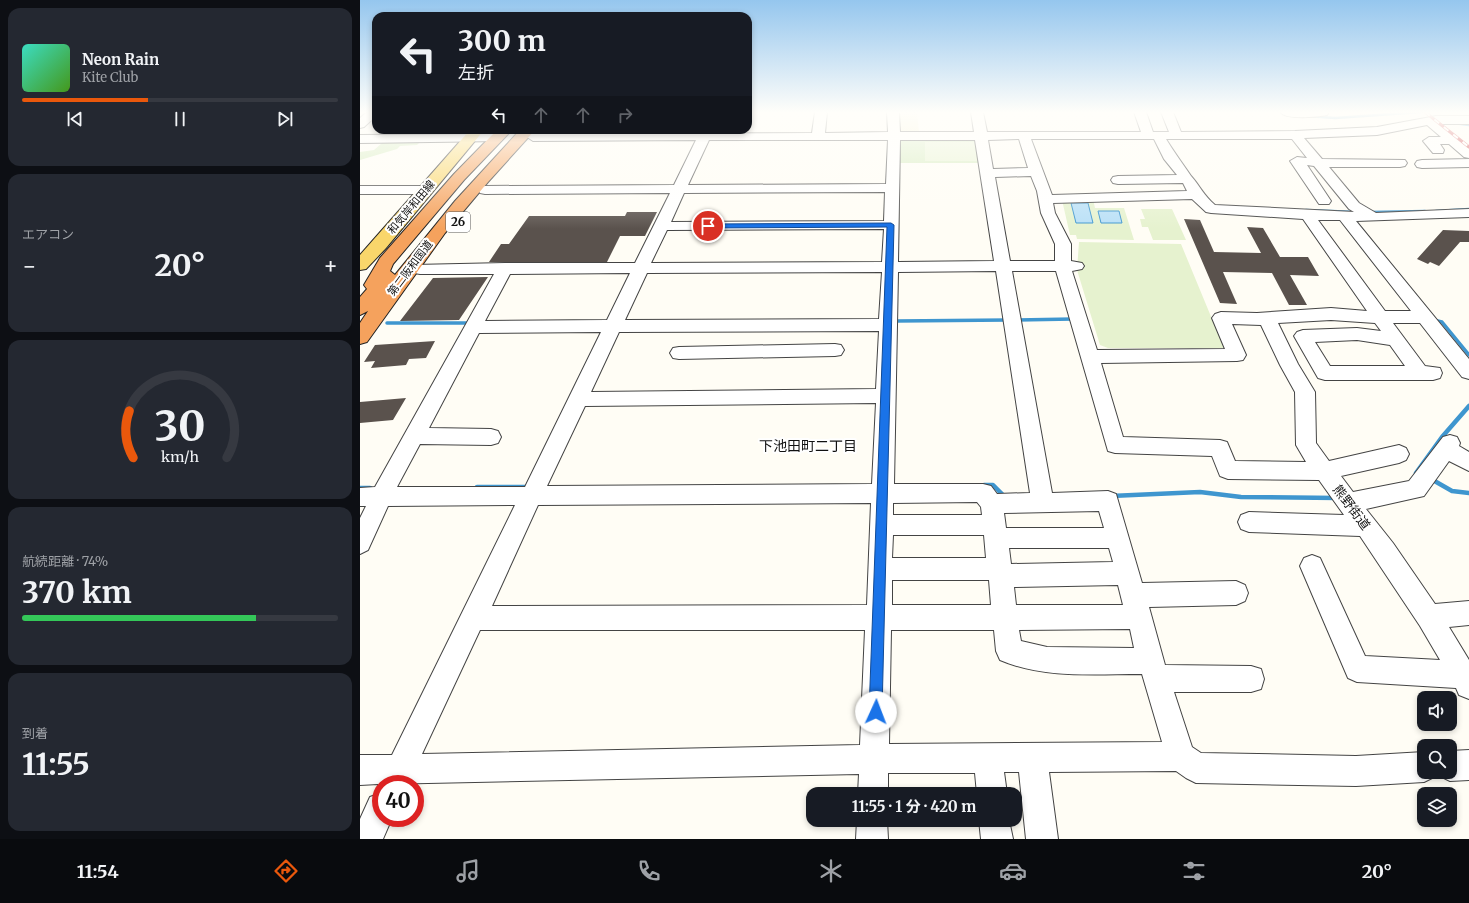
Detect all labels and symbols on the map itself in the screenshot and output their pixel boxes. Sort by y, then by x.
street label: 和気岸和田線 [384,177,438,237]
pin [691,209,725,243]
road number: 26 [446,212,470,232]
street label: 第二阪和国道 [385,237,435,299]
district label: 下池田町二丁目 [759,437,857,455]
street label: 熊野街道 [1329,481,1374,533]
position arrow [855,691,897,733]
speed limit sign: 40 [372,775,424,827]

